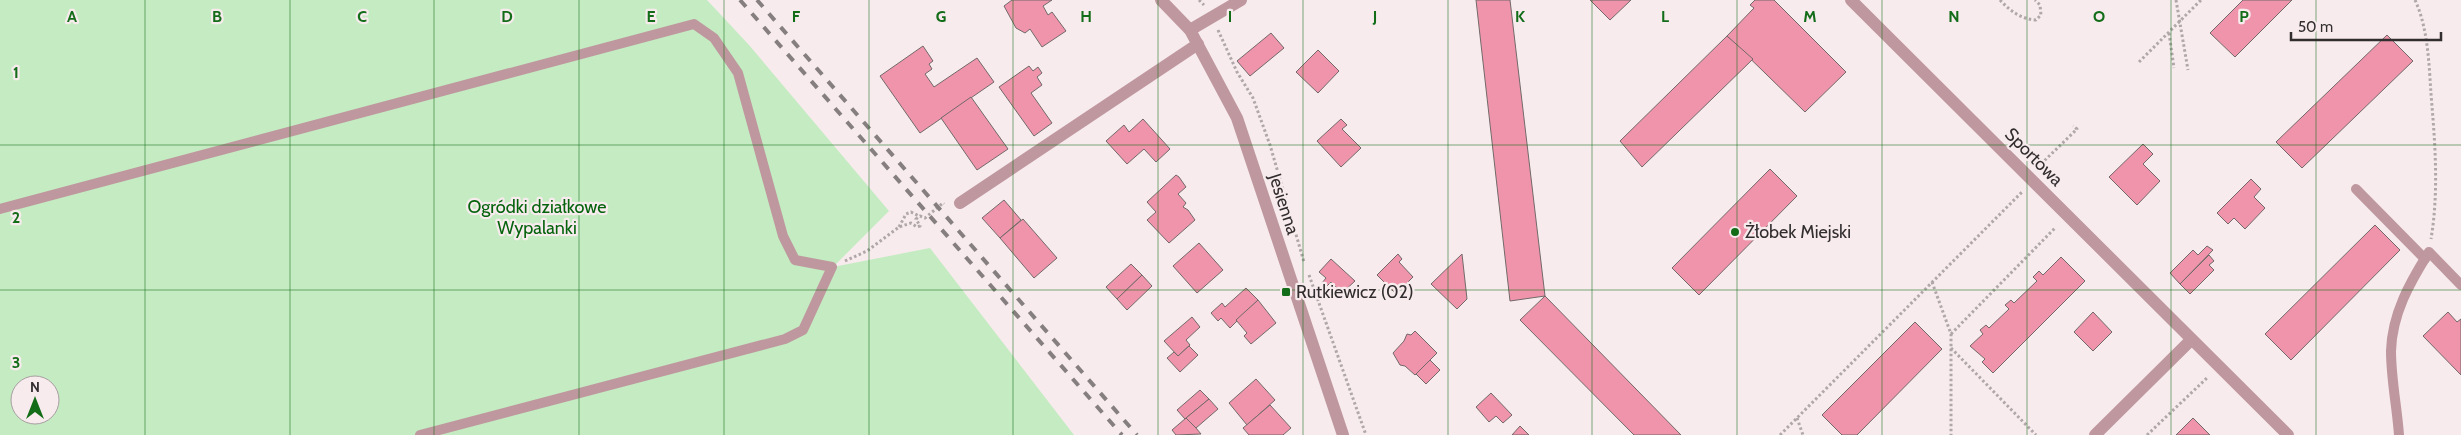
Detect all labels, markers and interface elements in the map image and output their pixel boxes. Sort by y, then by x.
text: A [67,7,77,26]
text: B [212,7,222,26]
text: C [357,7,367,26]
text: D [501,7,513,26]
text: E [646,7,656,26]
text: F [792,7,801,26]
text: G [936,7,946,26]
text: H [1080,7,1092,26]
text: I [1228,7,1232,26]
text: J [1372,7,1377,26]
text: K [1515,7,1525,26]
text: L [1661,7,1669,26]
text: M [1803,7,1817,26]
text: N [1948,7,1960,26]
text: O [2093,7,2105,26]
text: P [2239,7,2249,26]
scale bar [2291,10,2441,42]
text: 50 m [2298,18,2333,36]
text: 1 [13,63,19,82]
street label: Sportowa [2000,123,2068,191]
street label: Jesienna [1264,170,1304,238]
park label: Ogródki działkowe Wypalanki [468,196,606,239]
text: 2 [12,208,20,227]
place label: Żłobek Miejski [1745,221,1851,243]
marker: Żłobek Miejski [1729,226,1741,238]
place label: Rutkiewicz (02) [1296,281,1414,303]
marker: Rutkiewicz (02) [1280,286,1292,298]
text: 3 [12,353,20,372]
north arrow [10,375,60,425]
text: N [30,378,40,396]

